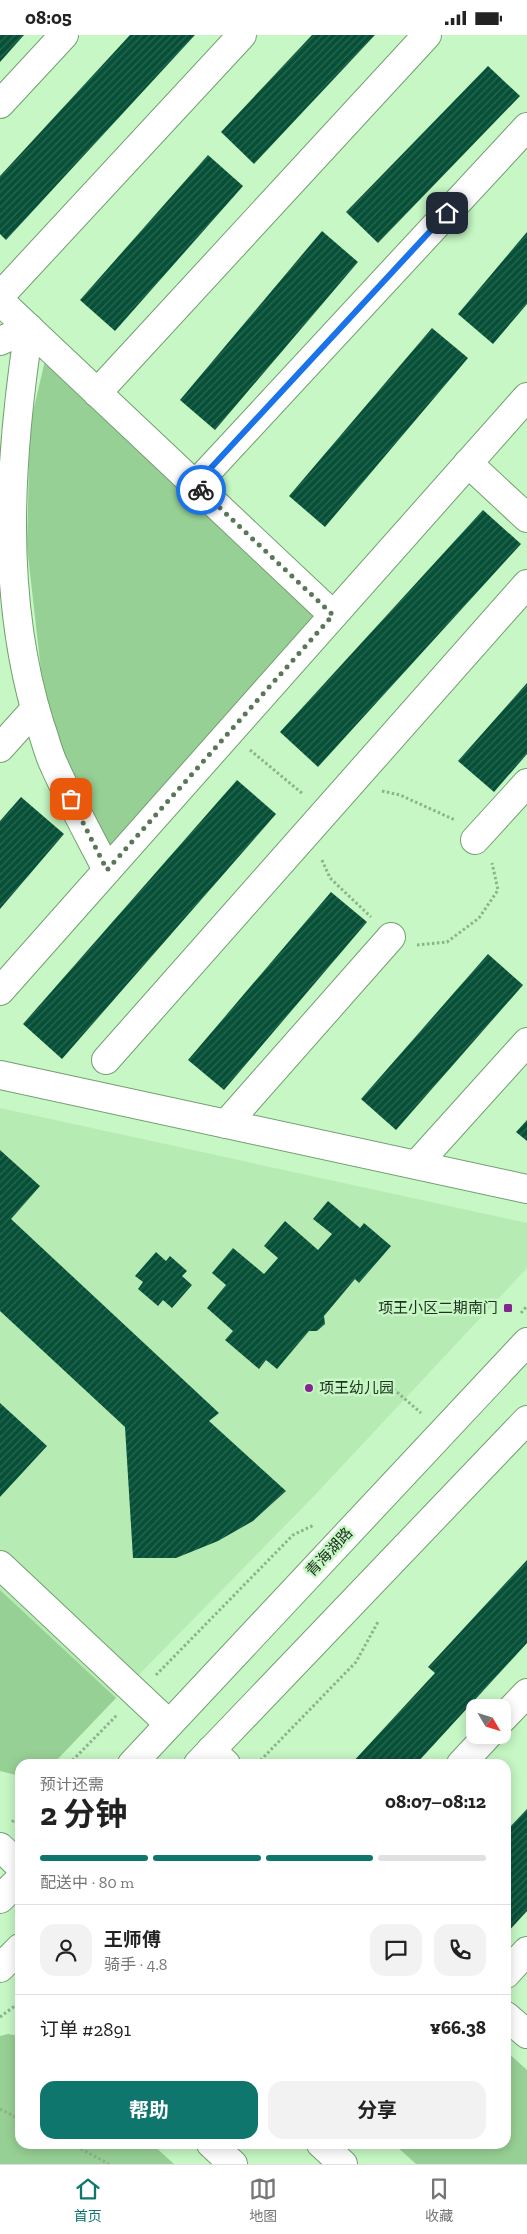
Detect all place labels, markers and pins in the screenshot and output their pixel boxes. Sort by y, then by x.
pin [426,192,468,234]
pin [50,778,92,820]
place label: 项王小区二期南门 [378,1299,498,1317]
marker: 项王小区二期南门 [502,1302,514,1314]
place label: 项王幼儿园 [319,1379,394,1397]
marker: 项王幼儿园 [303,1382,315,1394]

